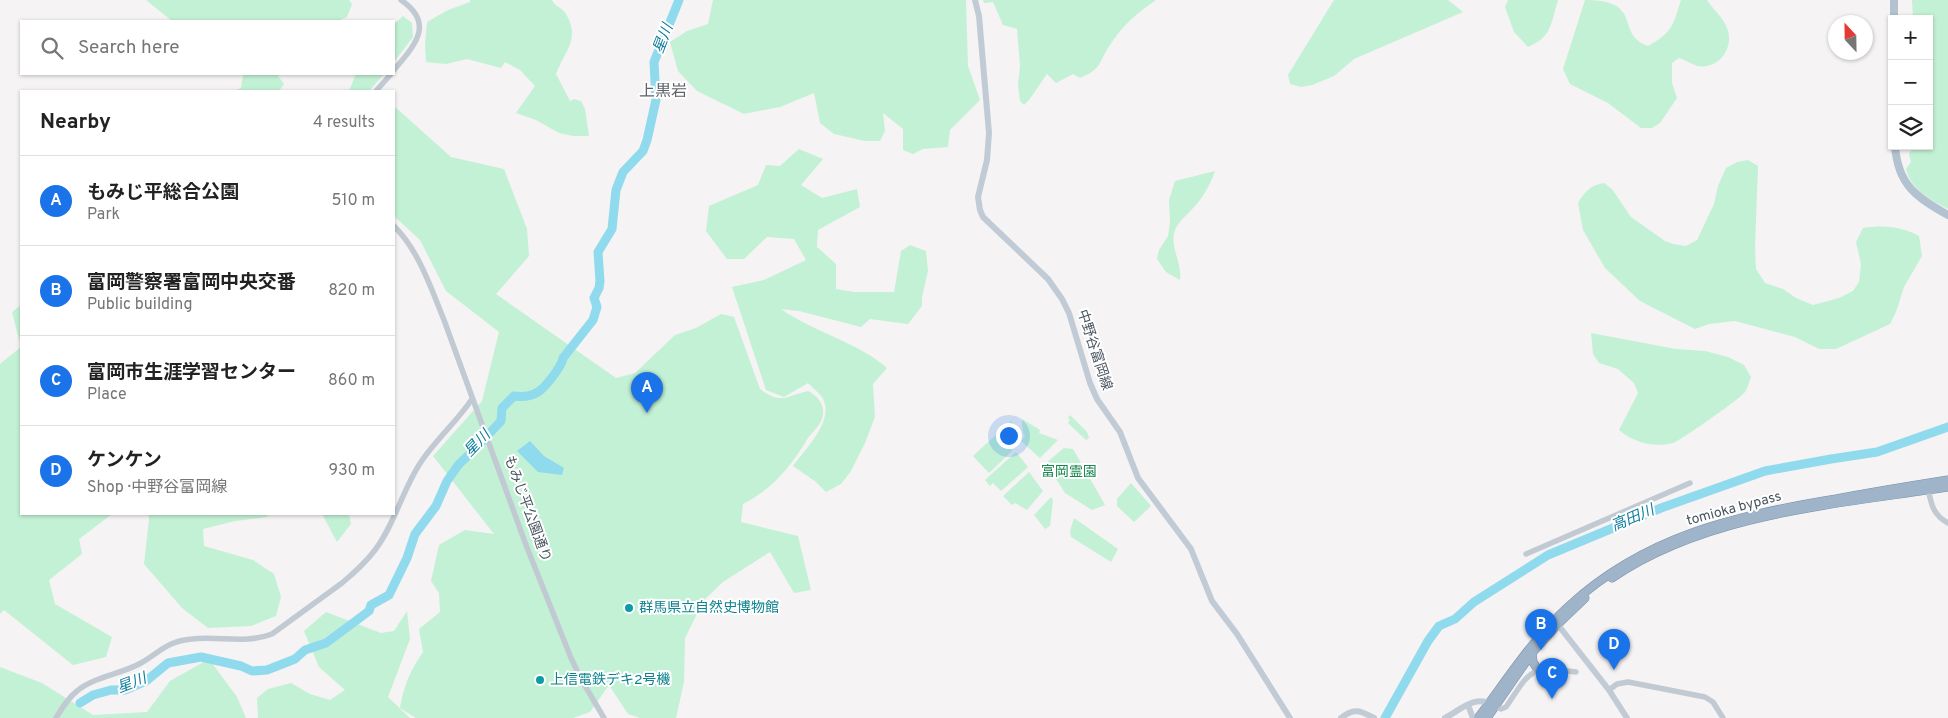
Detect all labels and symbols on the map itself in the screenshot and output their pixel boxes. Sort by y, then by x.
north arrow [1828,15,1873,60]
water label: 星川 [650,20,679,56]
district label: 上黒岩 [639,82,687,102]
street label: 中野谷富岡線 [1073,307,1115,393]
pin: A [631,372,663,413]
your location [996,423,1022,449]
water label: 星川 [461,425,497,461]
street label: もみじ平公園通り [500,453,554,565]
park label: 富岡霊園 [1041,464,1097,481]
street label: tomioka bypass [1685,488,1783,530]
water label: 高田川 [1609,501,1659,537]
place label: 群馬県立自然史博物館 [639,599,779,617]
marker: 群馬県立自然史博物館 [623,602,635,614]
pin: B [1525,609,1557,650]
pin: D [1598,629,1630,670]
pin: C [1536,658,1568,699]
water label: 星川 [115,669,151,698]
place label: 上信電鉄デキ2号機 [550,671,671,689]
marker: 上信電鉄デキ2号機 [534,674,546,686]

